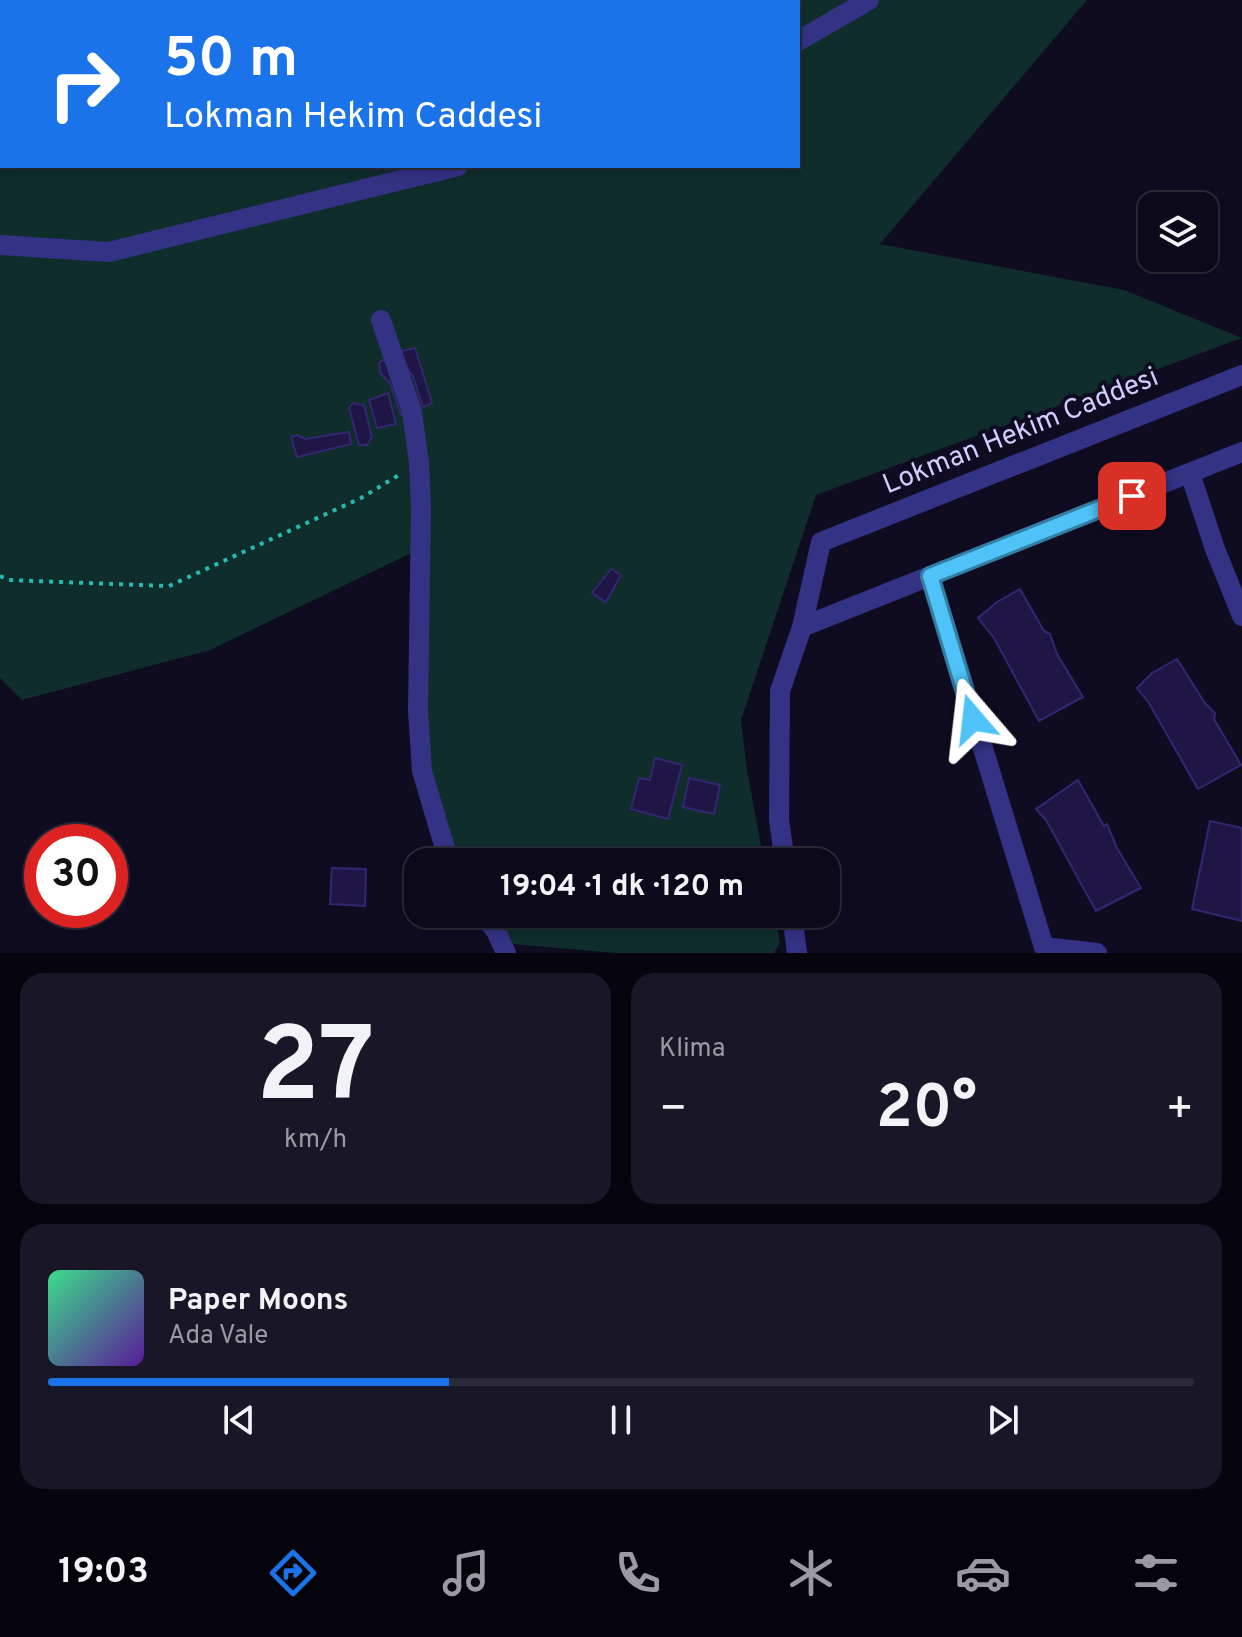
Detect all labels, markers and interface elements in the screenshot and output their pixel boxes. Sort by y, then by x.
text: 50 m [164,26,298,96]
icon: right [32,32,136,136]
text: Lokman Hekim Caddesi [164,95,543,141]
map controls [1138,192,1218,272]
button: layers [1138,192,1218,272]
street label: Lokman Hekim Caddesi [878,360,1164,504]
pin [1098,462,1166,530]
icon: arrive [1110,474,1154,518]
position arrow [931,677,1015,761]
speed limit sign: 30 [24,824,128,928]
text: 19:04 · 1 dk · 120 m [500,869,744,906]
text: 27 [256,1006,375,1138]
text: Klima [659,1033,725,1066]
text: 20° [876,1073,977,1149]
text: − [659,1083,687,1139]
text: + [1166,1083,1194,1139]
text: km/h [284,1124,347,1157]
text: Paper Moons [168,1283,348,1320]
text: Ada Vale [168,1320,268,1353]
icon: previous [217,1398,261,1442]
icon: pause [599,1398,643,1442]
icon: next [981,1398,1025,1442]
icon: directions [265,1545,321,1601]
icon: music [438,1545,494,1601]
icon: phone [610,1545,666,1601]
icon: climate [783,1545,839,1601]
icon: car [955,1545,1011,1601]
icon: filters [1128,1545,1184,1601]
text: 19:03 [58,1550,149,1596]

